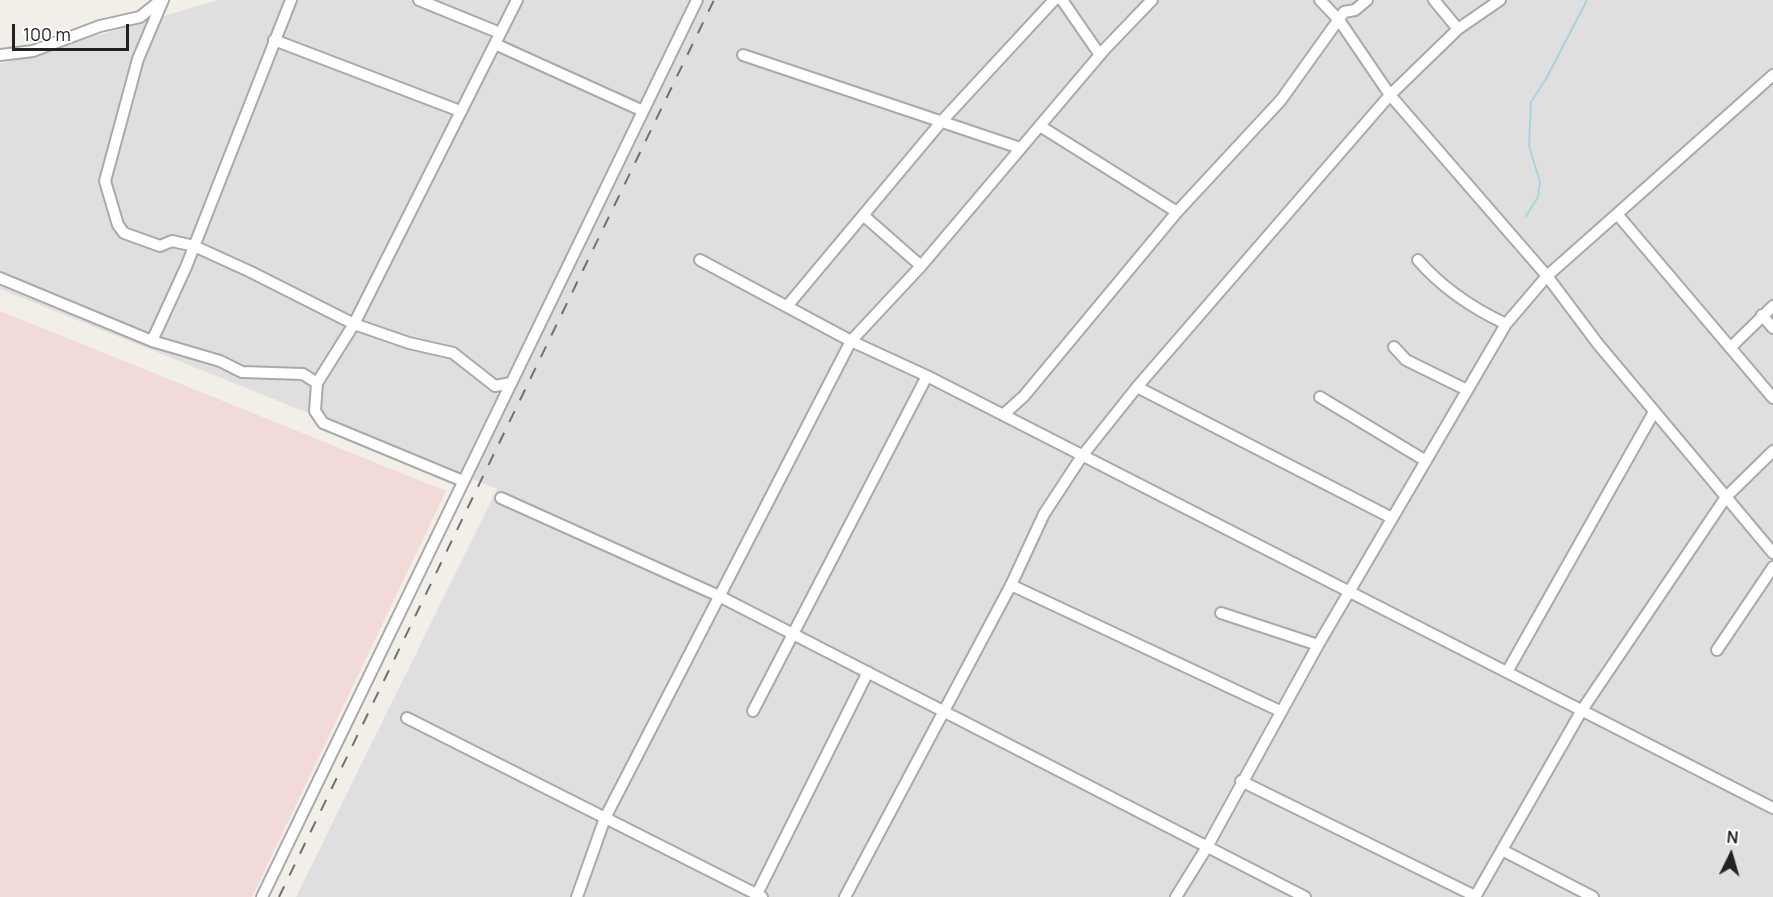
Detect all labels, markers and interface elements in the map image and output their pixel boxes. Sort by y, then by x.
scale bar [15,12,132,50]
text: 100 m [23,22,71,46]
north arrow [1701,825,1761,885]
text: N [1726,826,1739,849]

